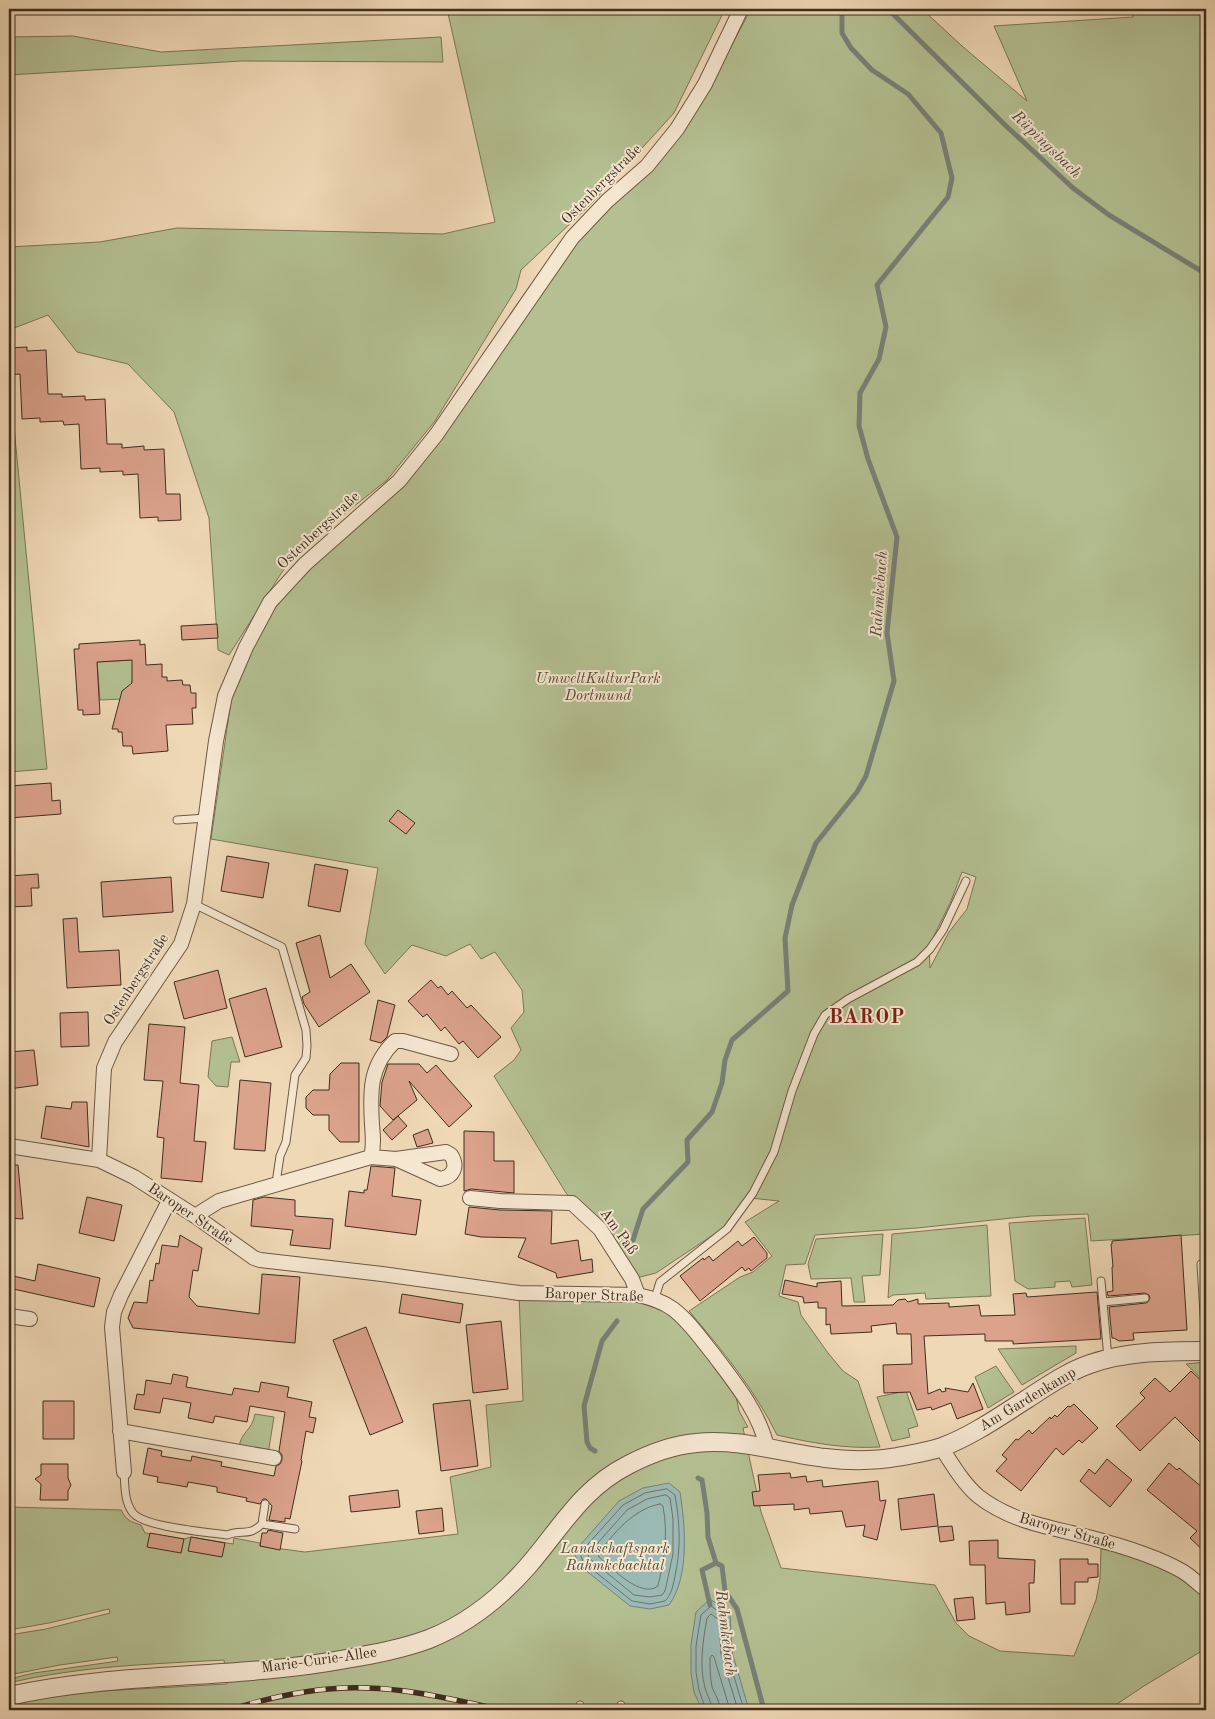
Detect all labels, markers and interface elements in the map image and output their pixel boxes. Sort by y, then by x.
water label: Rüpingsbach [1008,107,1084,182]
street label: Ostenbergstraße [559,142,645,228]
street label: Ostenbergstraße [275,489,363,573]
water label: Rahmkebach [869,550,891,639]
park label: UmweltKulturPark Dortmund [536,672,660,704]
street label: Ostenbergstraße [102,931,172,1029]
district label: BAROP [829,1008,905,1028]
street label: Baroper Straße [145,1181,235,1249]
street label: Am Paß [597,1206,640,1258]
street label: Baroper Straße [544,1287,644,1305]
street label: Am Gardenkamp [977,1365,1079,1435]
street label: Baroper Straße [1017,1511,1117,1553]
park label: Landschaftspark Rahmkebachtal [560,1542,670,1574]
water label: Rahmkebach [712,1588,738,1677]
street label: Marie-Curie-Allee [260,1645,378,1677]

